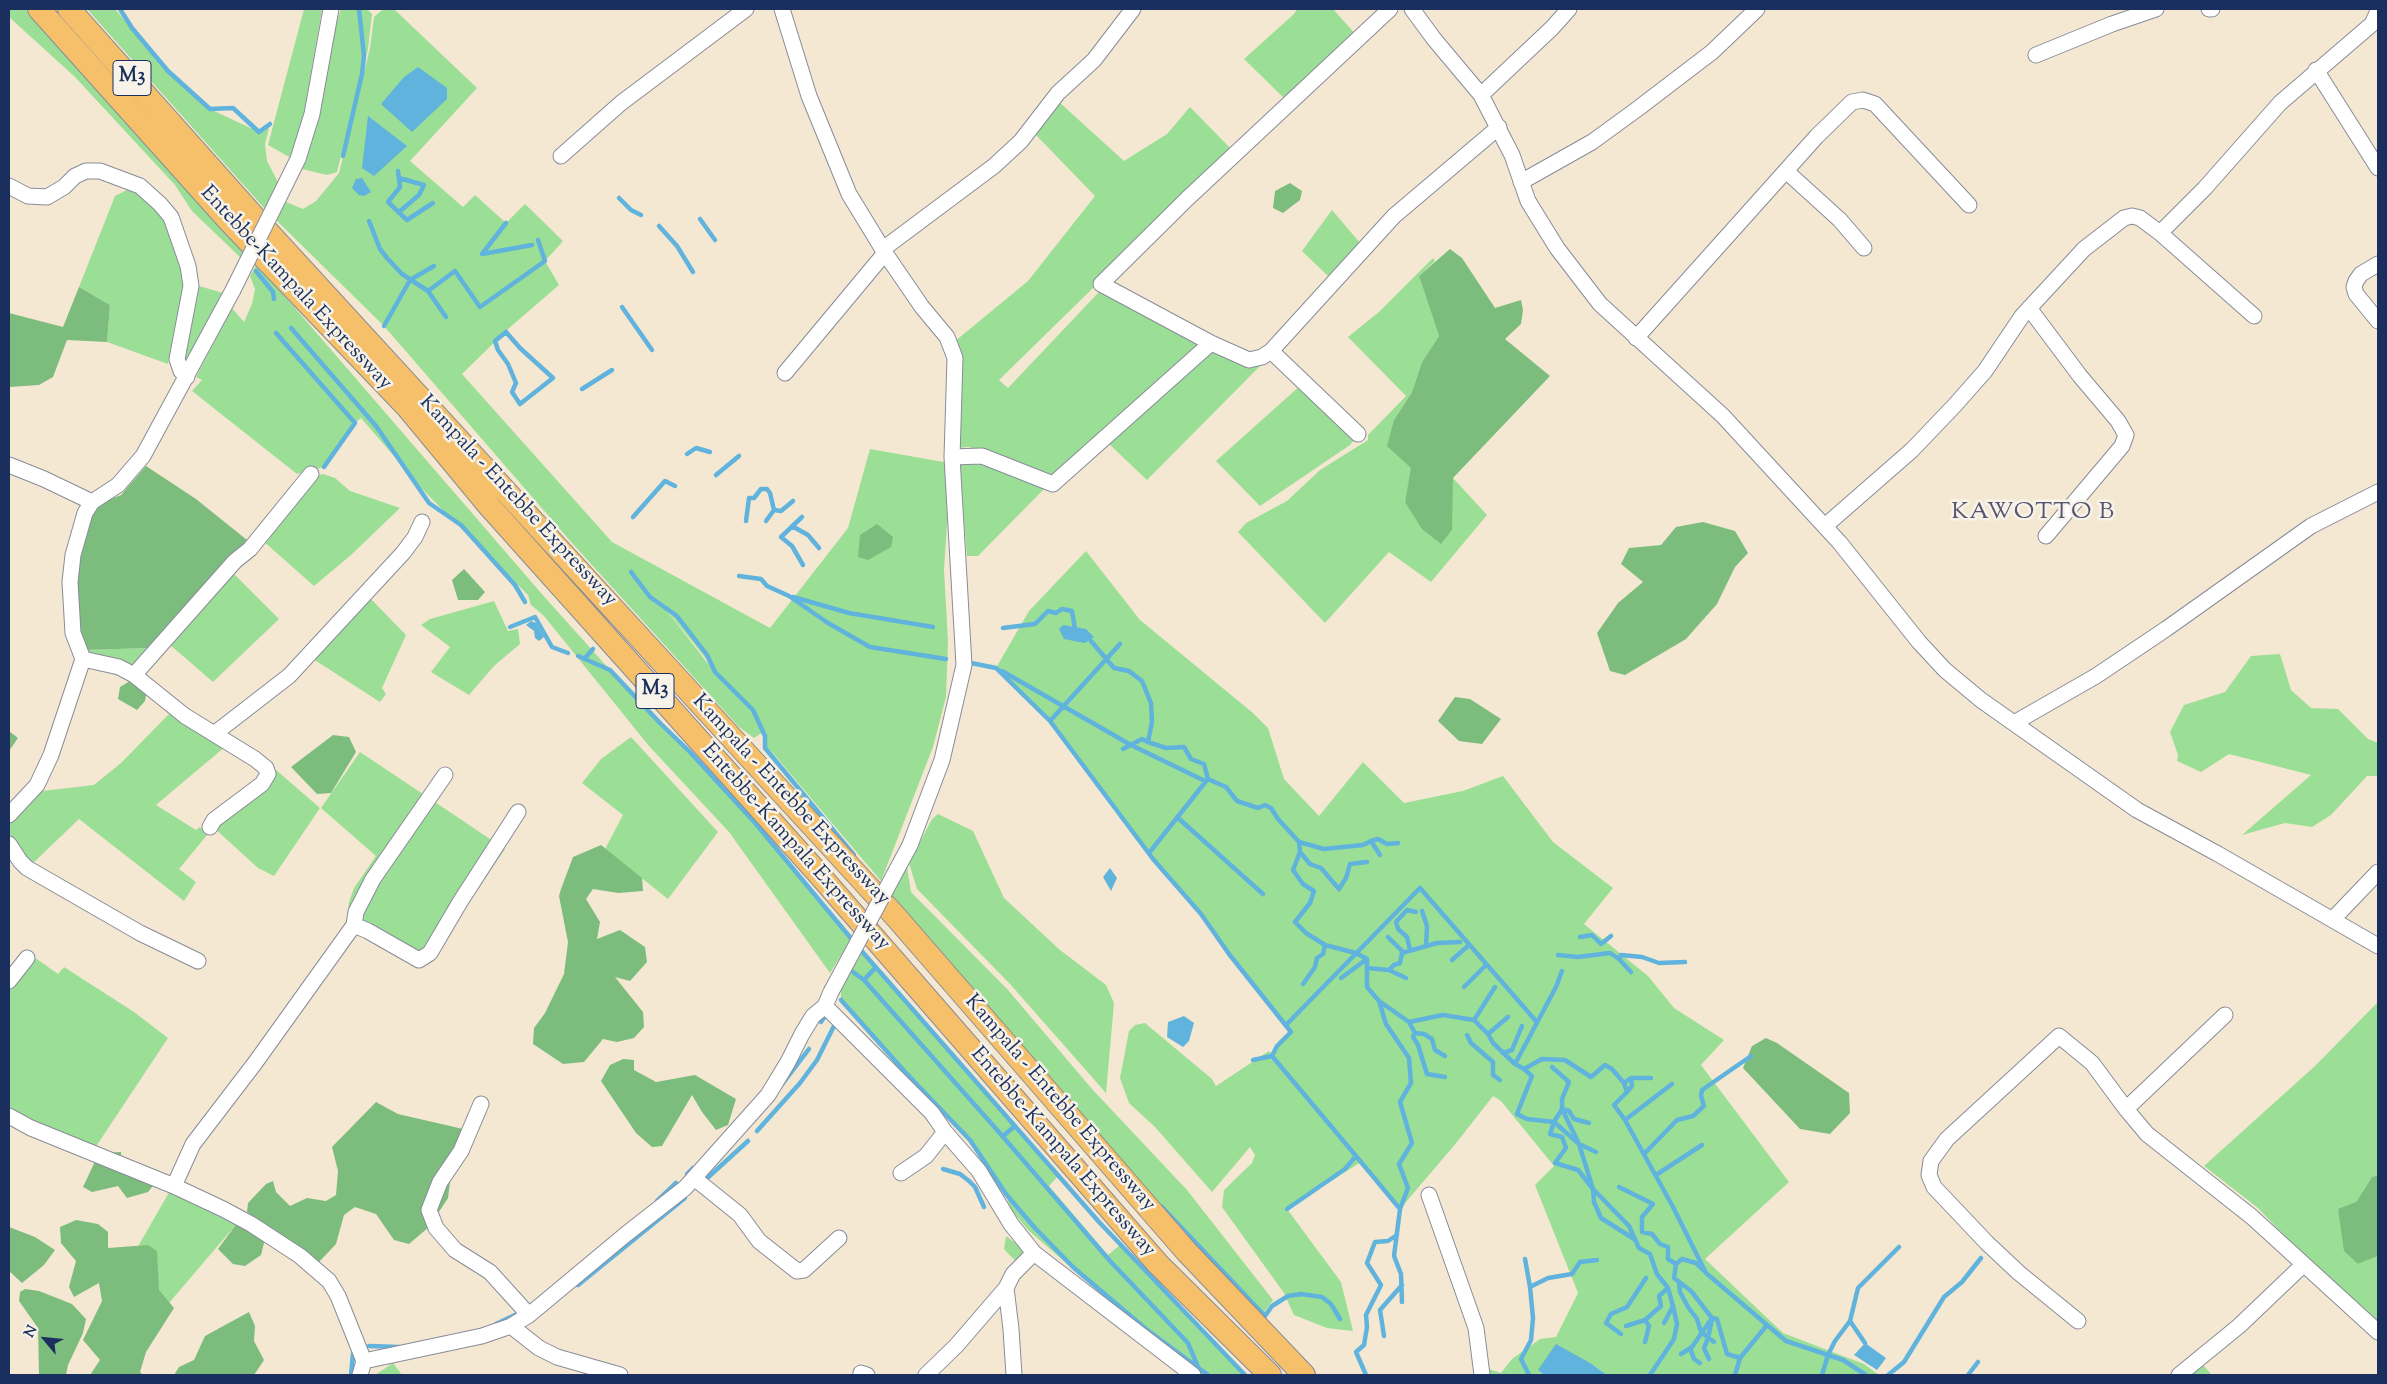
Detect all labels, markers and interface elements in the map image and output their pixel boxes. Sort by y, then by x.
road number: M3 [113,60,151,96]
street label: Entebbe-Kampala Expressway [194,182,396,396]
street label: Kampala - Entebbe Expressway [413,391,621,613]
district label: KAWOTTO B [1950,500,2116,528]
road number: M3 [636,674,674,708]
street label: Kampala - Entebbe Expressway [686,690,894,912]
street label: Entebbe-Kampala Expressway [695,739,895,957]
street label: Kampala - Entebbe Expressway [958,990,1160,1218]
street label: Entebbe-Kampala Expressway [964,1043,1160,1263]
north arrow [20,1314,70,1364]
text: N [20,1322,43,1342]

